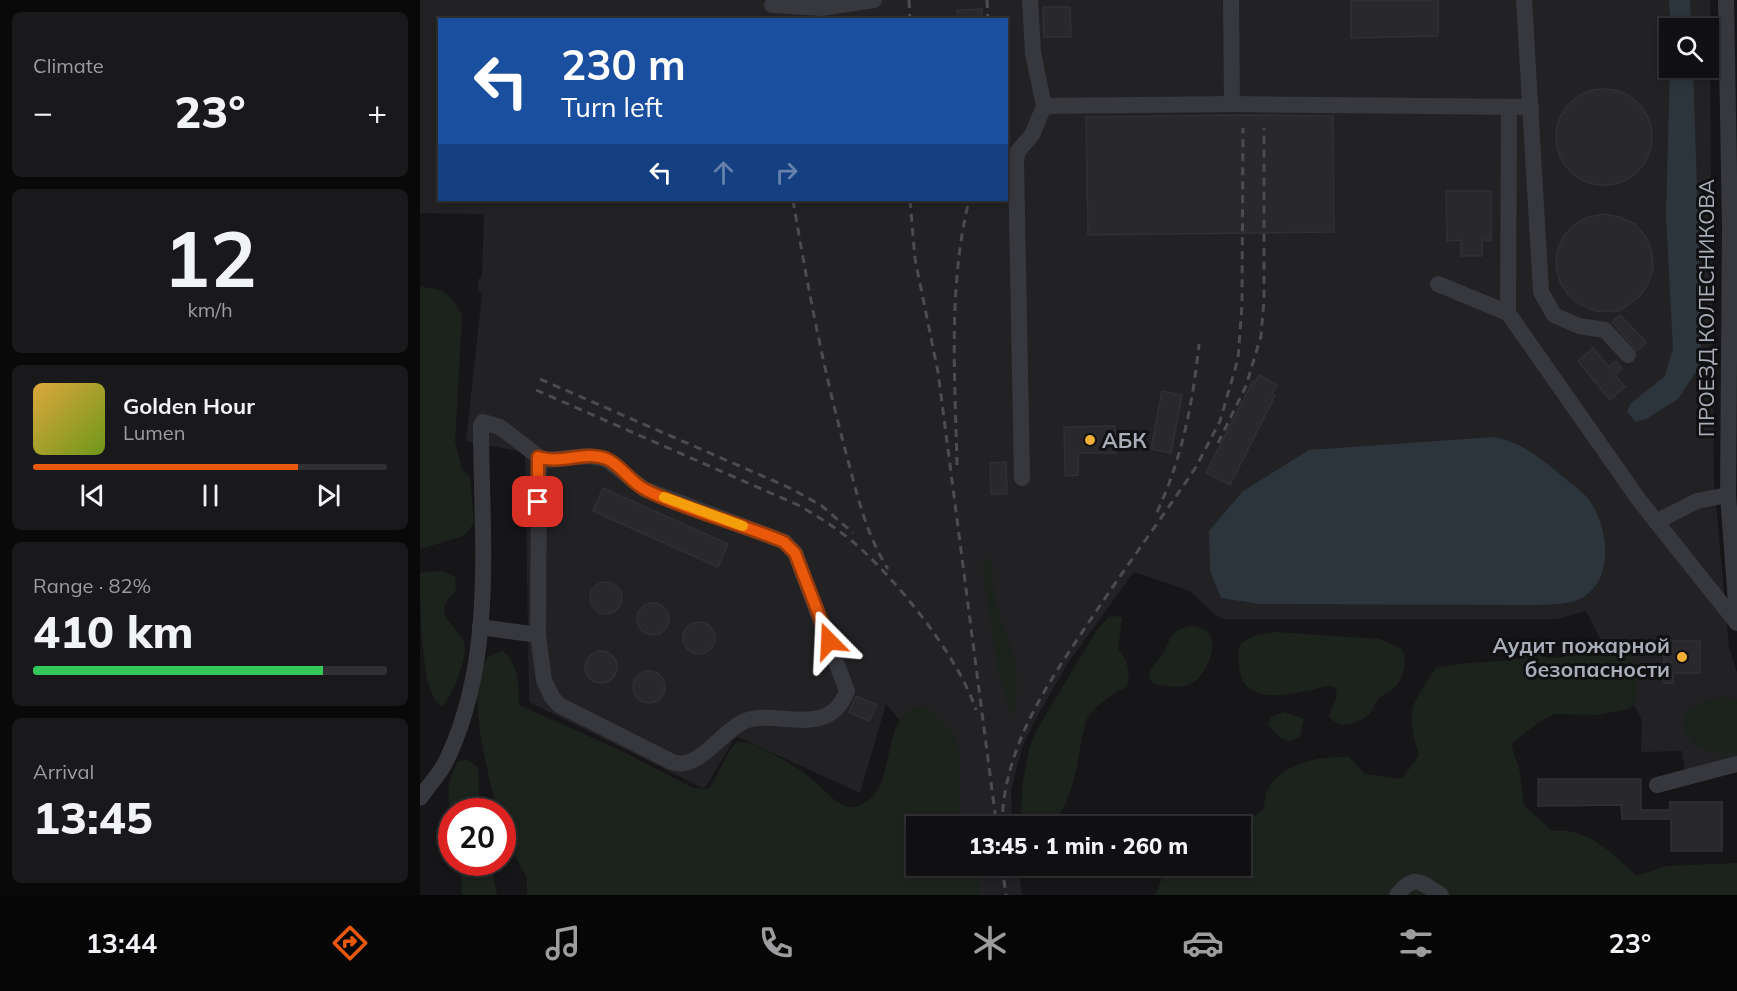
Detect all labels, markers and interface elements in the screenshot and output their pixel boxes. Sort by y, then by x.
map controls [1659,18,1719,78]
button: search [1659,18,1719,78]
text: 230 m [561,38,686,91]
icon: left [462,42,540,120]
text: Climate [33,53,104,78]
text: 23° [174,83,246,139]
text: Turn left [561,90,663,124]
text: − [33,91,53,132]
text: + [367,91,387,132]
icon: left [644,156,677,189]
icon: ahead [707,156,740,189]
icon: right [770,156,803,189]
street label: ПРОЕЗД КОЛЕСНИКОВА [1693,179,1719,437]
text: 12 [163,209,257,307]
text: km/h [187,297,233,322]
text: Golden Hour [123,392,255,420]
text: Lumen [123,420,185,445]
place label: АБК [1102,427,1147,453]
marker: АБК [1083,433,1097,447]
pin [512,476,563,527]
icon: previous [76,479,109,512]
icon: pause [194,479,227,512]
icon: next [312,479,345,512]
icon: arrive [521,485,554,518]
text: Range · 82% [33,573,151,598]
text: 410 km [33,603,194,659]
position arrow [797,609,861,673]
place label: Аудит пожарной безопасности [1493,632,1670,682]
marker: Аудит пожарной безопасности [1675,650,1689,664]
text: Arrival [33,759,94,784]
text: 13:45 [33,789,153,845]
speed limit sign: 20 [438,798,516,876]
text: 13:45 · 1 min · 260 m [969,832,1188,860]
icon: directions [329,922,371,964]
icon: music [542,922,584,964]
icon: phone [755,922,797,964]
icon: climate [969,922,1011,964]
icon: car [1182,922,1224,964]
icon: filters [1395,922,1437,964]
text: 13:44 [86,926,157,960]
text: 23° [1609,926,1651,960]

